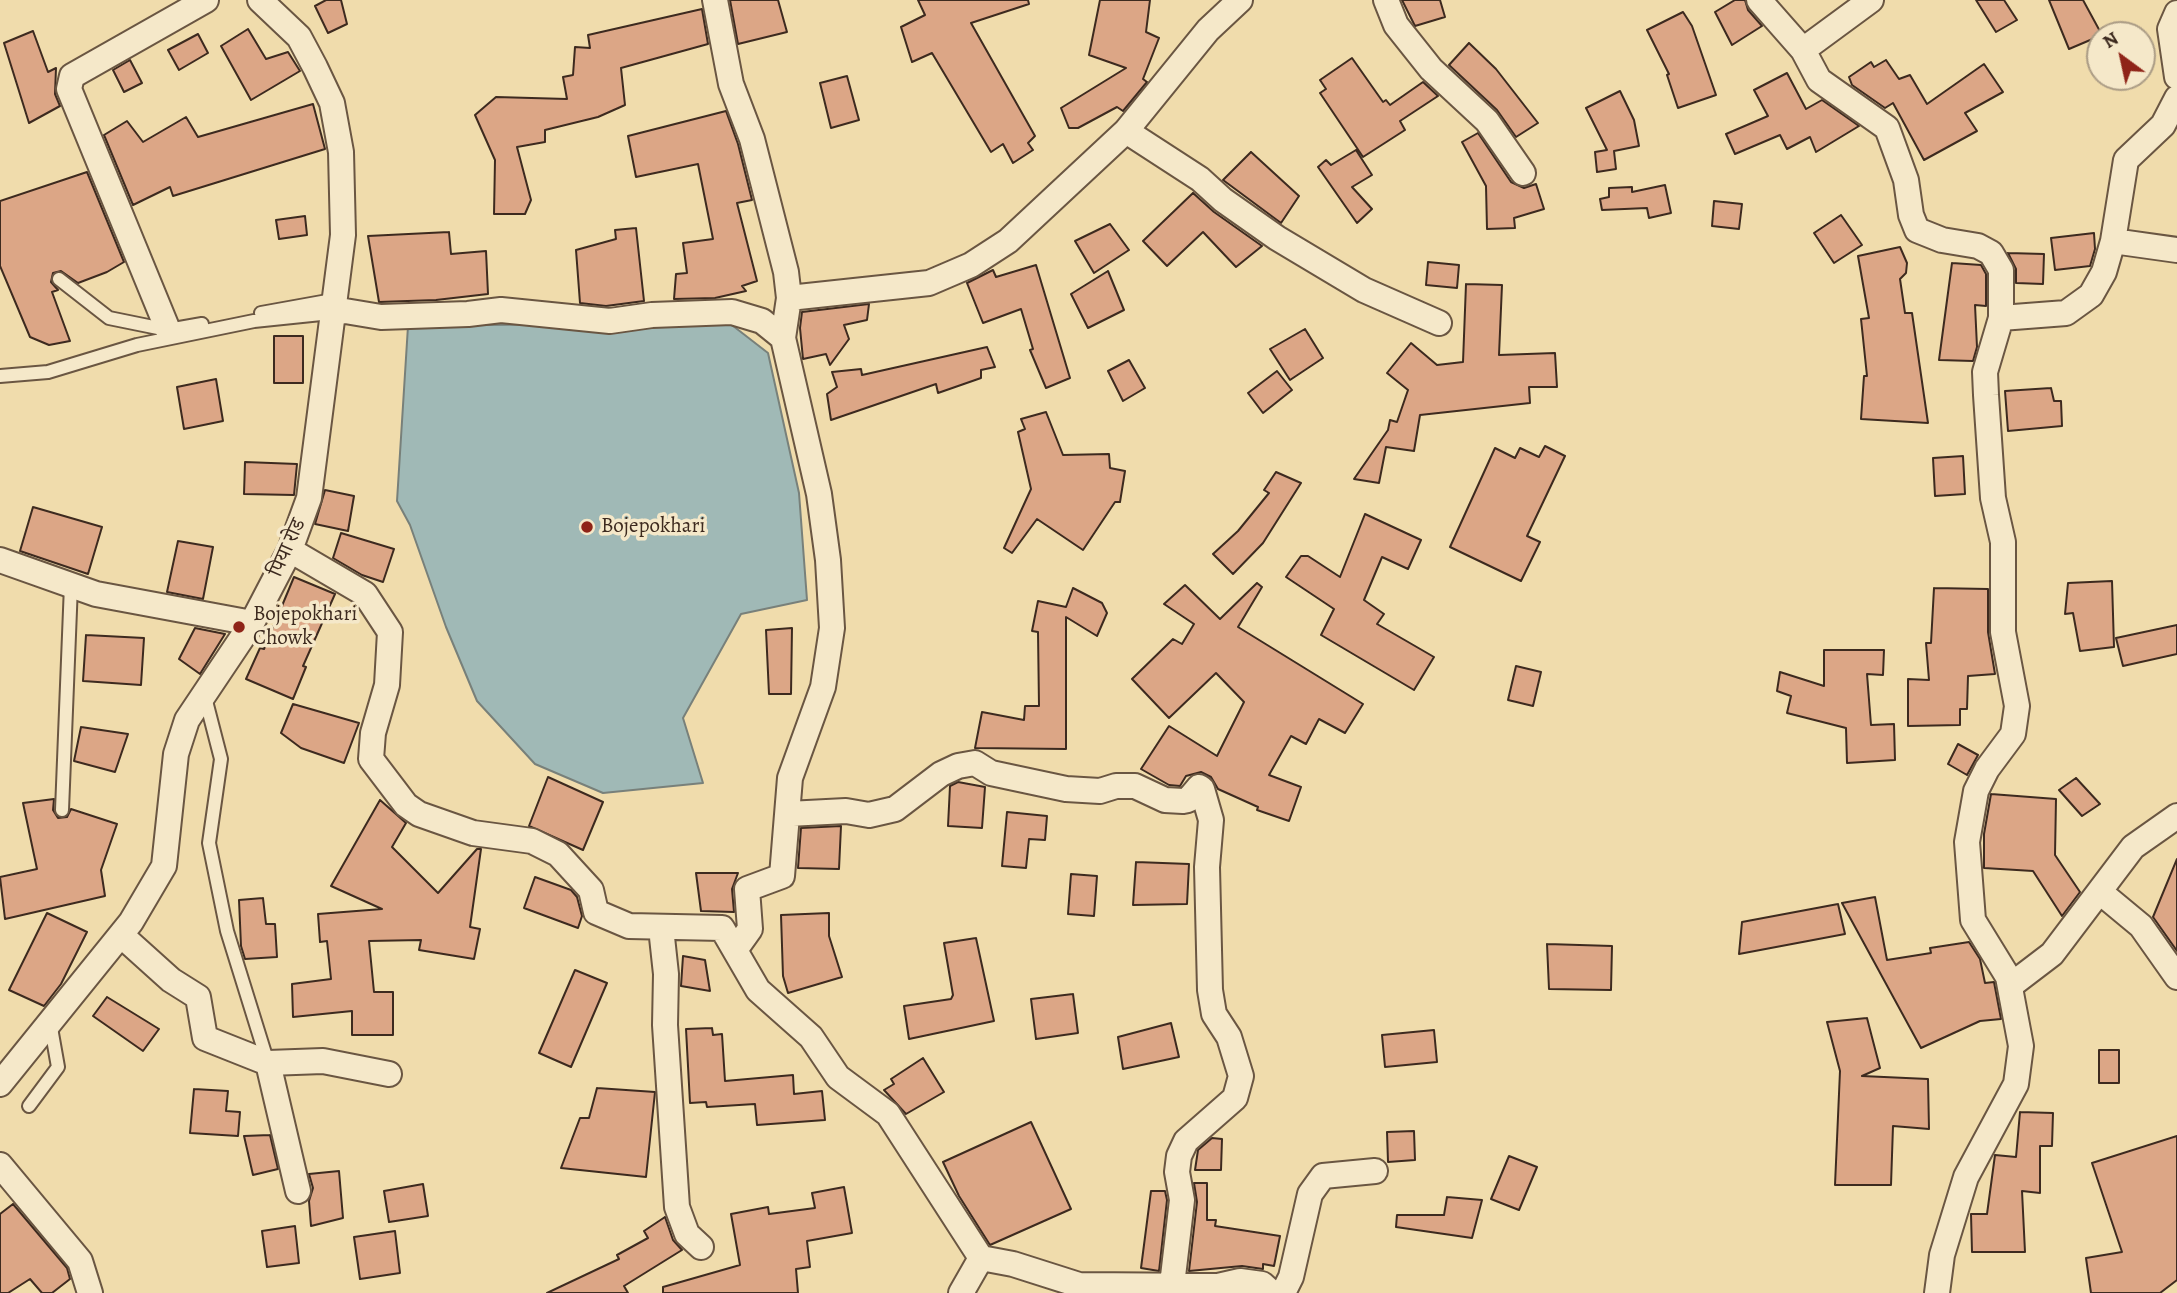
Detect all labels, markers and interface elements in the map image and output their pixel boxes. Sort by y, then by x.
north arrow [2086,21,2156,91]
text: N [2098,25,2124,55]
place label: Bojepokhari [601,514,705,540]
street label: पिया रोड [264,515,312,581]
marker: Bojepokhari [579,519,595,535]
place label: Bojepokhari Chowk [253,602,357,652]
marker: Bojepokhari Chowk [231,619,247,635]

